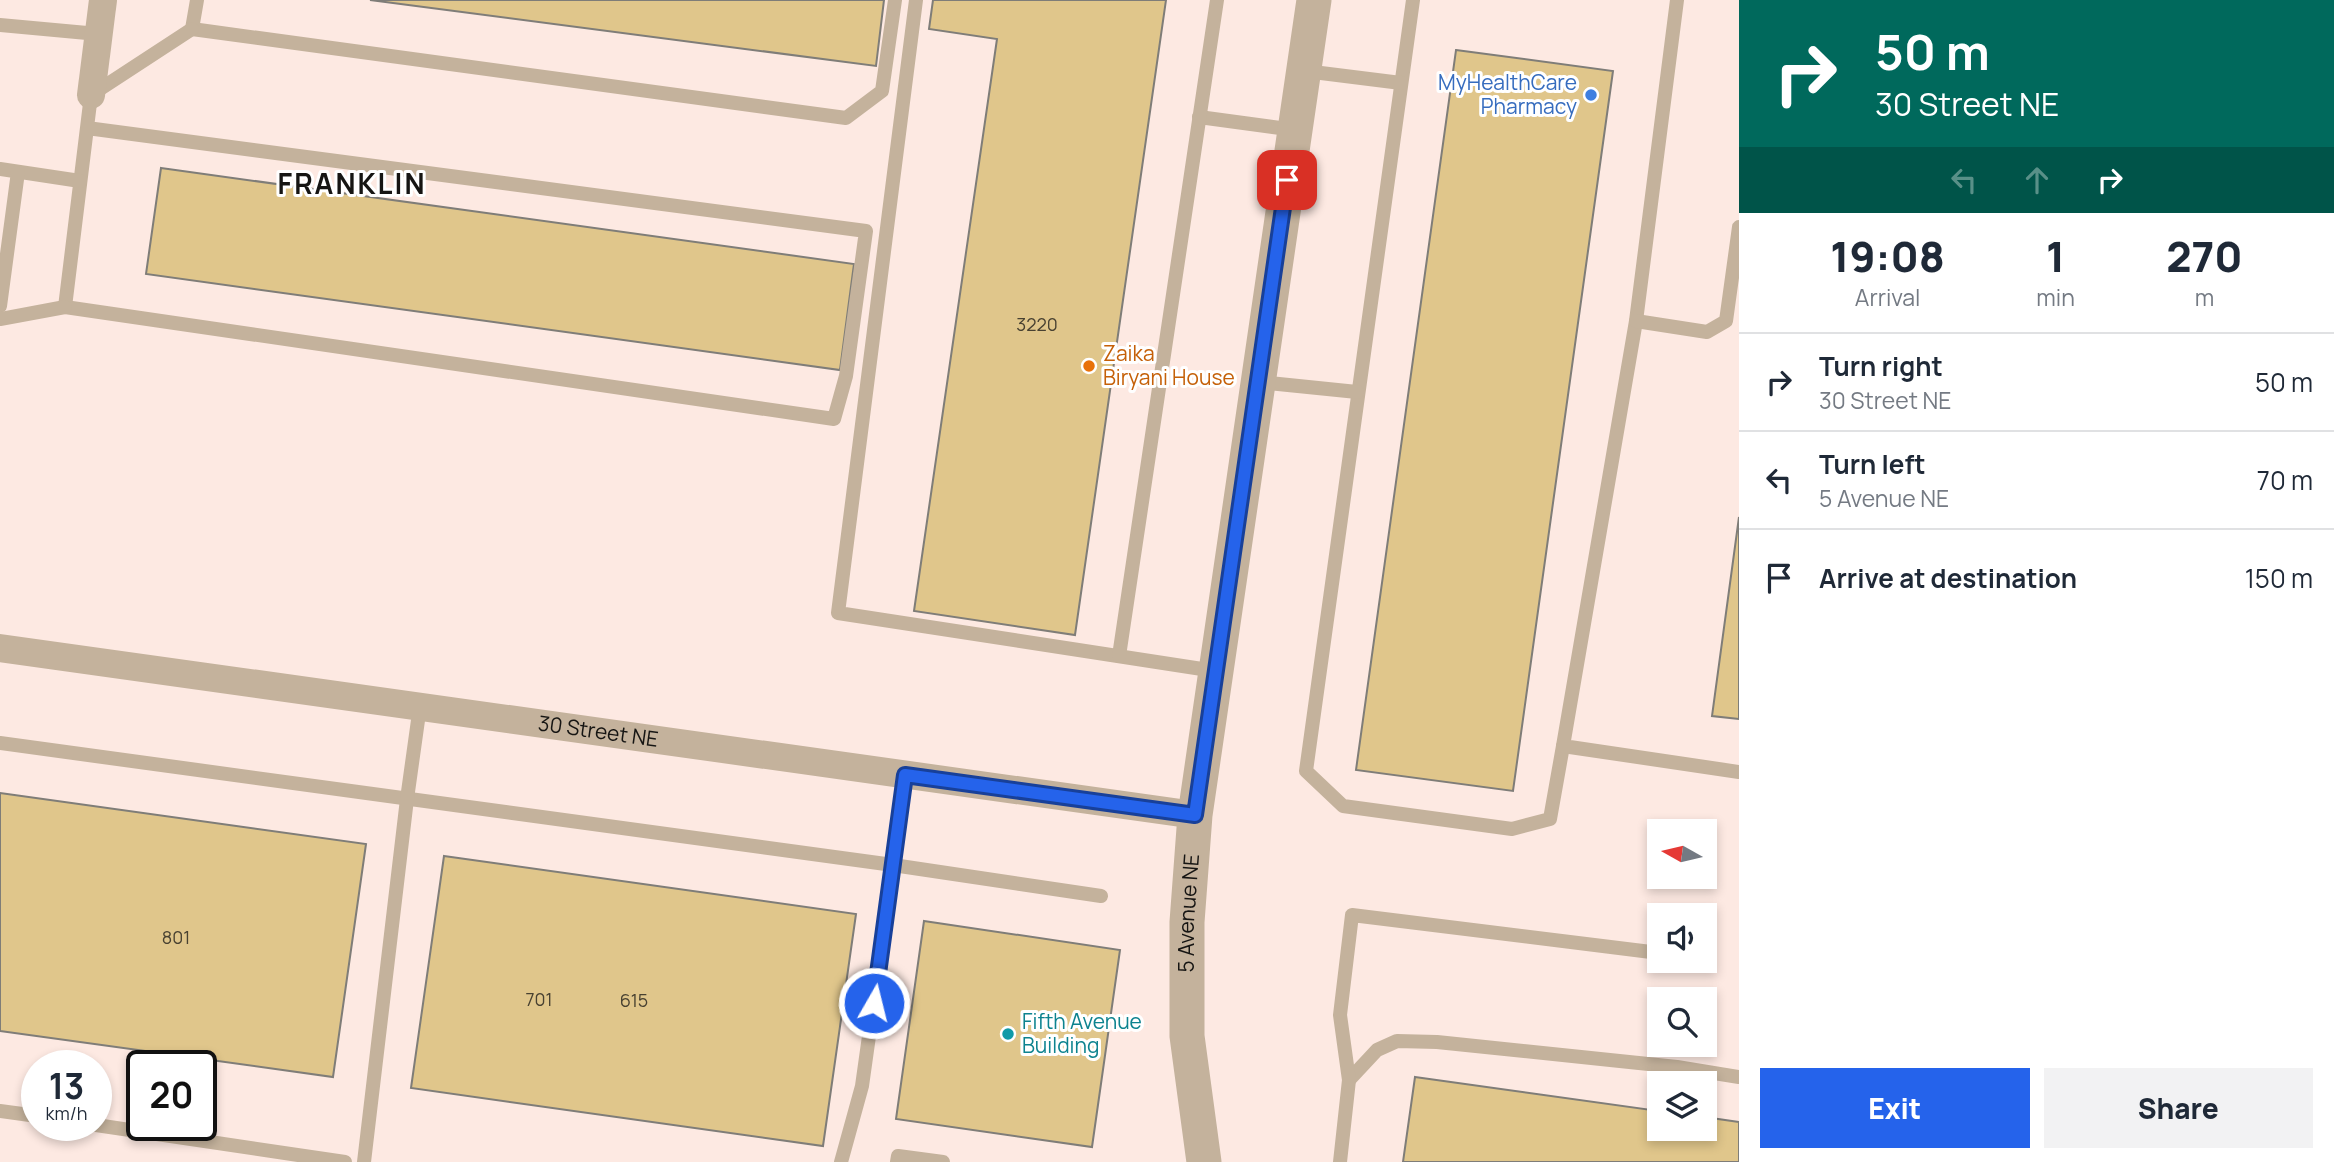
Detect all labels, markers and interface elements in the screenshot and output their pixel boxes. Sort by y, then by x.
text: 50 m [1875,18,1990,85]
icon: right [1760,28,1851,119]
place label: MyHealthCare Pharmacy [1438,68,1577,120]
text: 30 Street NE [1875,82,2059,126]
marker: MyHealthCare Pharmacy [1583,87,1599,103]
pin [1257,150,1317,210]
icon: arrive [1268,161,1306,199]
icon: left [1945,161,1983,199]
icon: ahead [2018,161,2056,199]
icon: right [2091,161,2129,199]
district label: FRANKLIN [277,164,427,202]
text: 19:08 [1830,227,1945,285]
text: 1 [2046,227,2065,285]
text: 270 [2166,227,2243,285]
text: Arrival [1855,281,1920,313]
text: min [2036,281,2075,313]
text: m [2195,281,2214,313]
house number: 3220 [1016,312,1058,336]
place label: Zaika Biryani House [1103,339,1235,391]
text: Turn right [1819,348,1943,384]
marker: Zaika Biryani House [1081,358,1097,374]
icon: right [1760,363,1798,401]
text: 50 m [2255,364,2313,400]
text: 30 Street NE [1819,384,1951,416]
text: Turn left [1819,446,1926,482]
icon: left [1760,461,1798,499]
text: 70 m [2257,462,2313,498]
text: 5 Avenue NE [1819,482,1949,514]
icon: arrive [1760,559,1798,597]
text: Arrive at destination [1819,560,2077,596]
text: 150 m [2245,560,2313,596]
street label: 30 Street NE [537,708,660,753]
north arrow [1647,819,1717,889]
map controls [1647,819,1717,1141]
street label: 5 Avenue NE [1172,853,1205,973]
button: sound [1647,903,1717,973]
house number: 801 [162,925,190,949]
position arrow [837,966,911,1040]
house number: 701 [525,987,553,1011]
button: search [1647,987,1717,1057]
house number: 615 [620,988,648,1012]
place label: Fifth Avenue Building [1022,1007,1142,1059]
marker: Fifth Avenue Building [1000,1026,1016,1042]
speed limit sign: 20 [126,1050,217,1141]
text: 13 [49,1062,84,1110]
button: Exit [1760,1068,2030,1148]
button: Share [2044,1068,2313,1148]
button: layers [1647,1071,1717,1141]
text: km/h [46,1101,87,1125]

